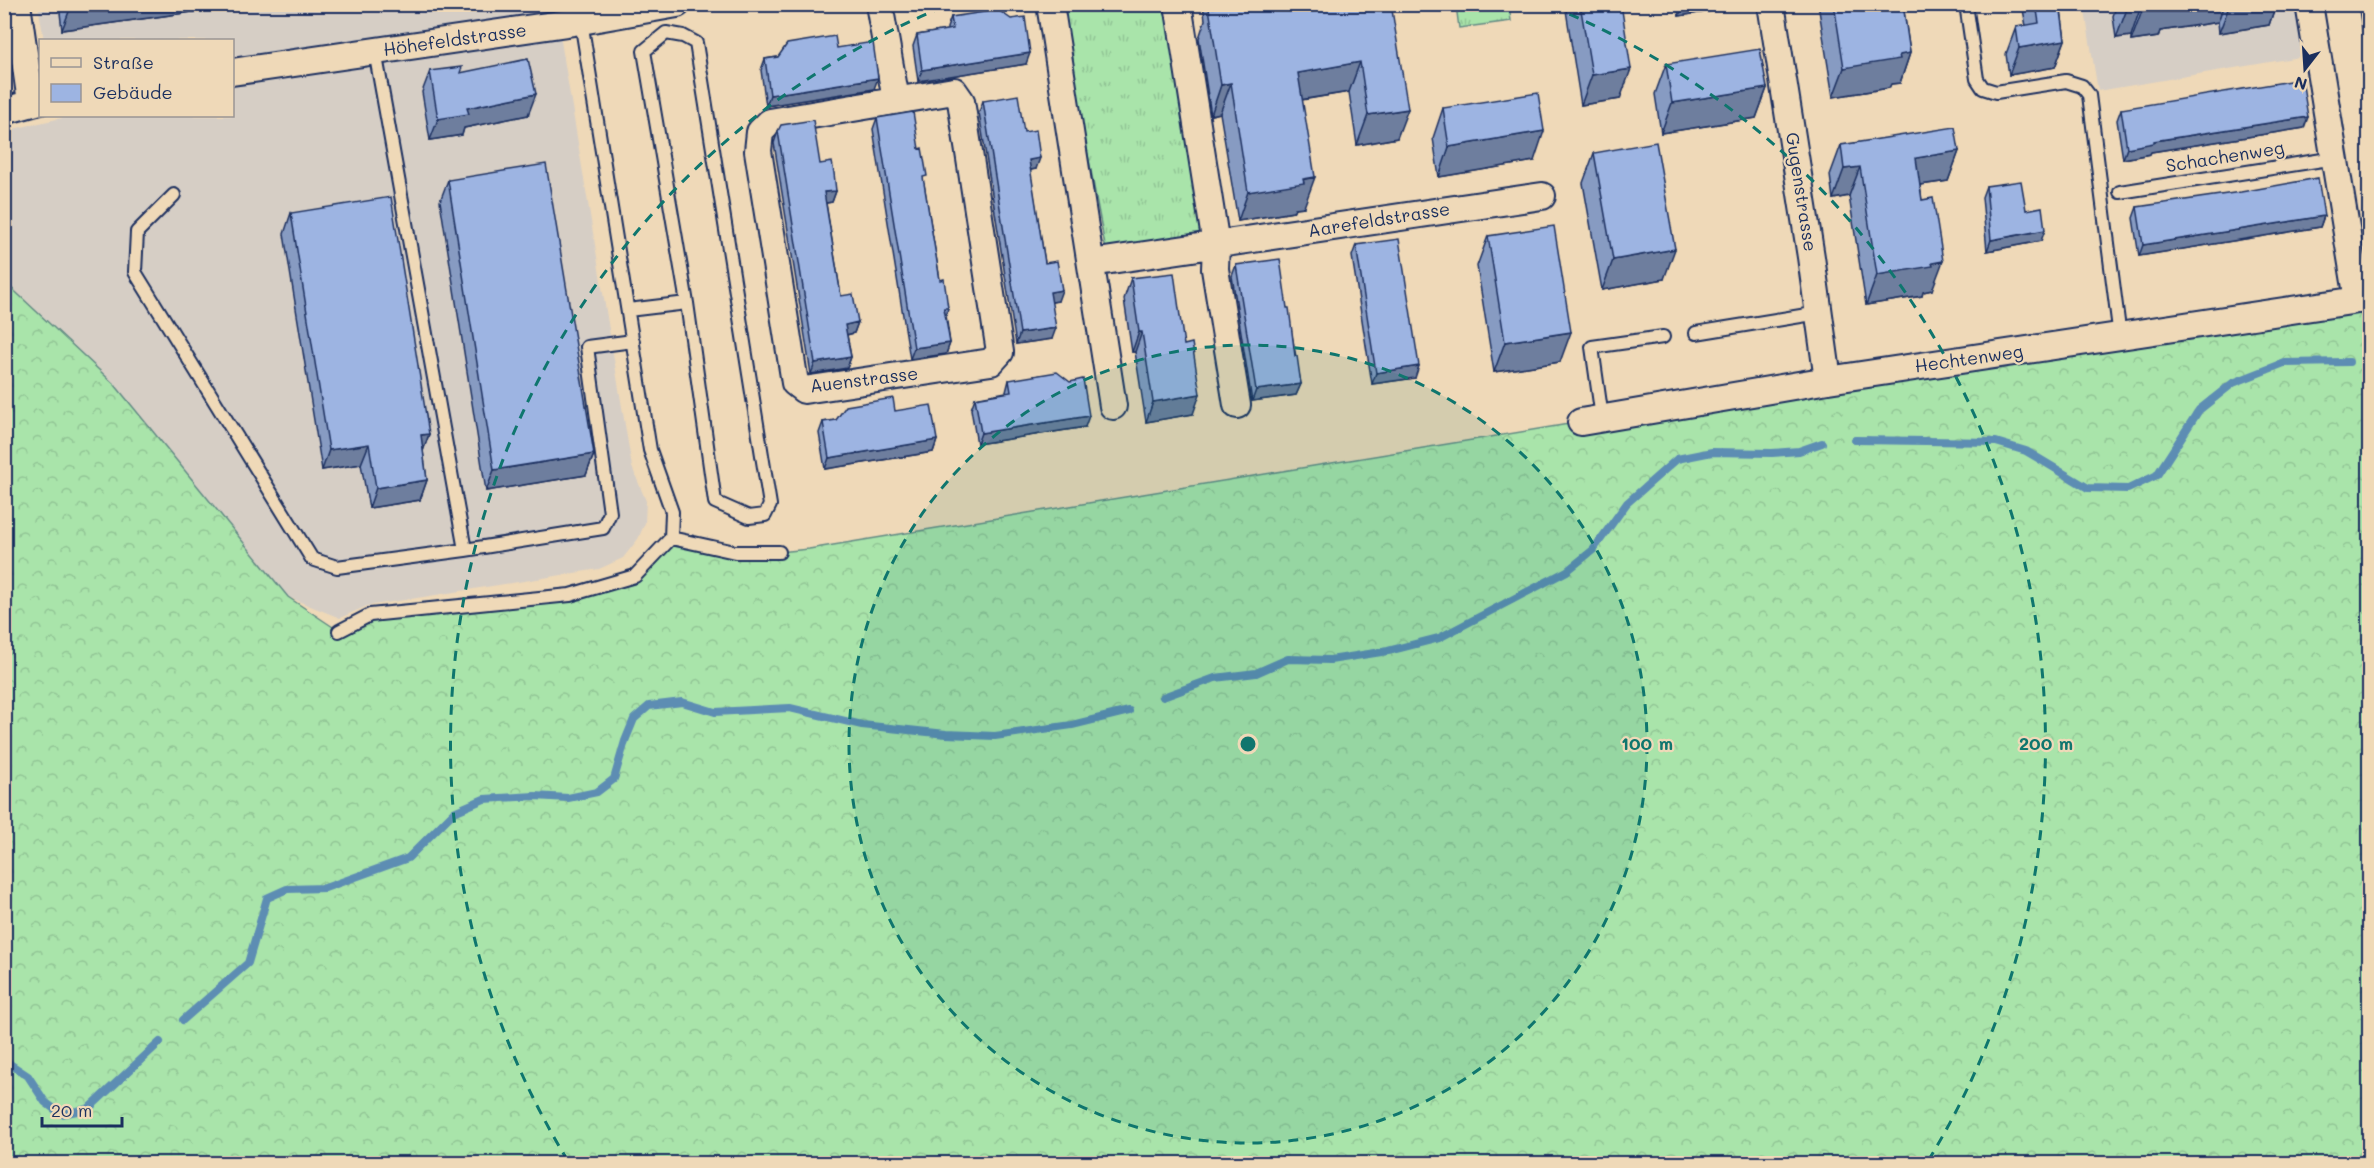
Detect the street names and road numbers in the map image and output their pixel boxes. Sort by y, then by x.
street label: Höhefeldstrasse [382,17,528,61]
street label: Gugenstrasse [1781,131,1823,253]
street label: Schachenweg [2164,135,2286,177]
street label: Aarefeldstrasse [1306,196,1452,242]
street label: Hechtenweg [1913,339,2025,377]
street label: Auenstrasse [808,360,919,398]

